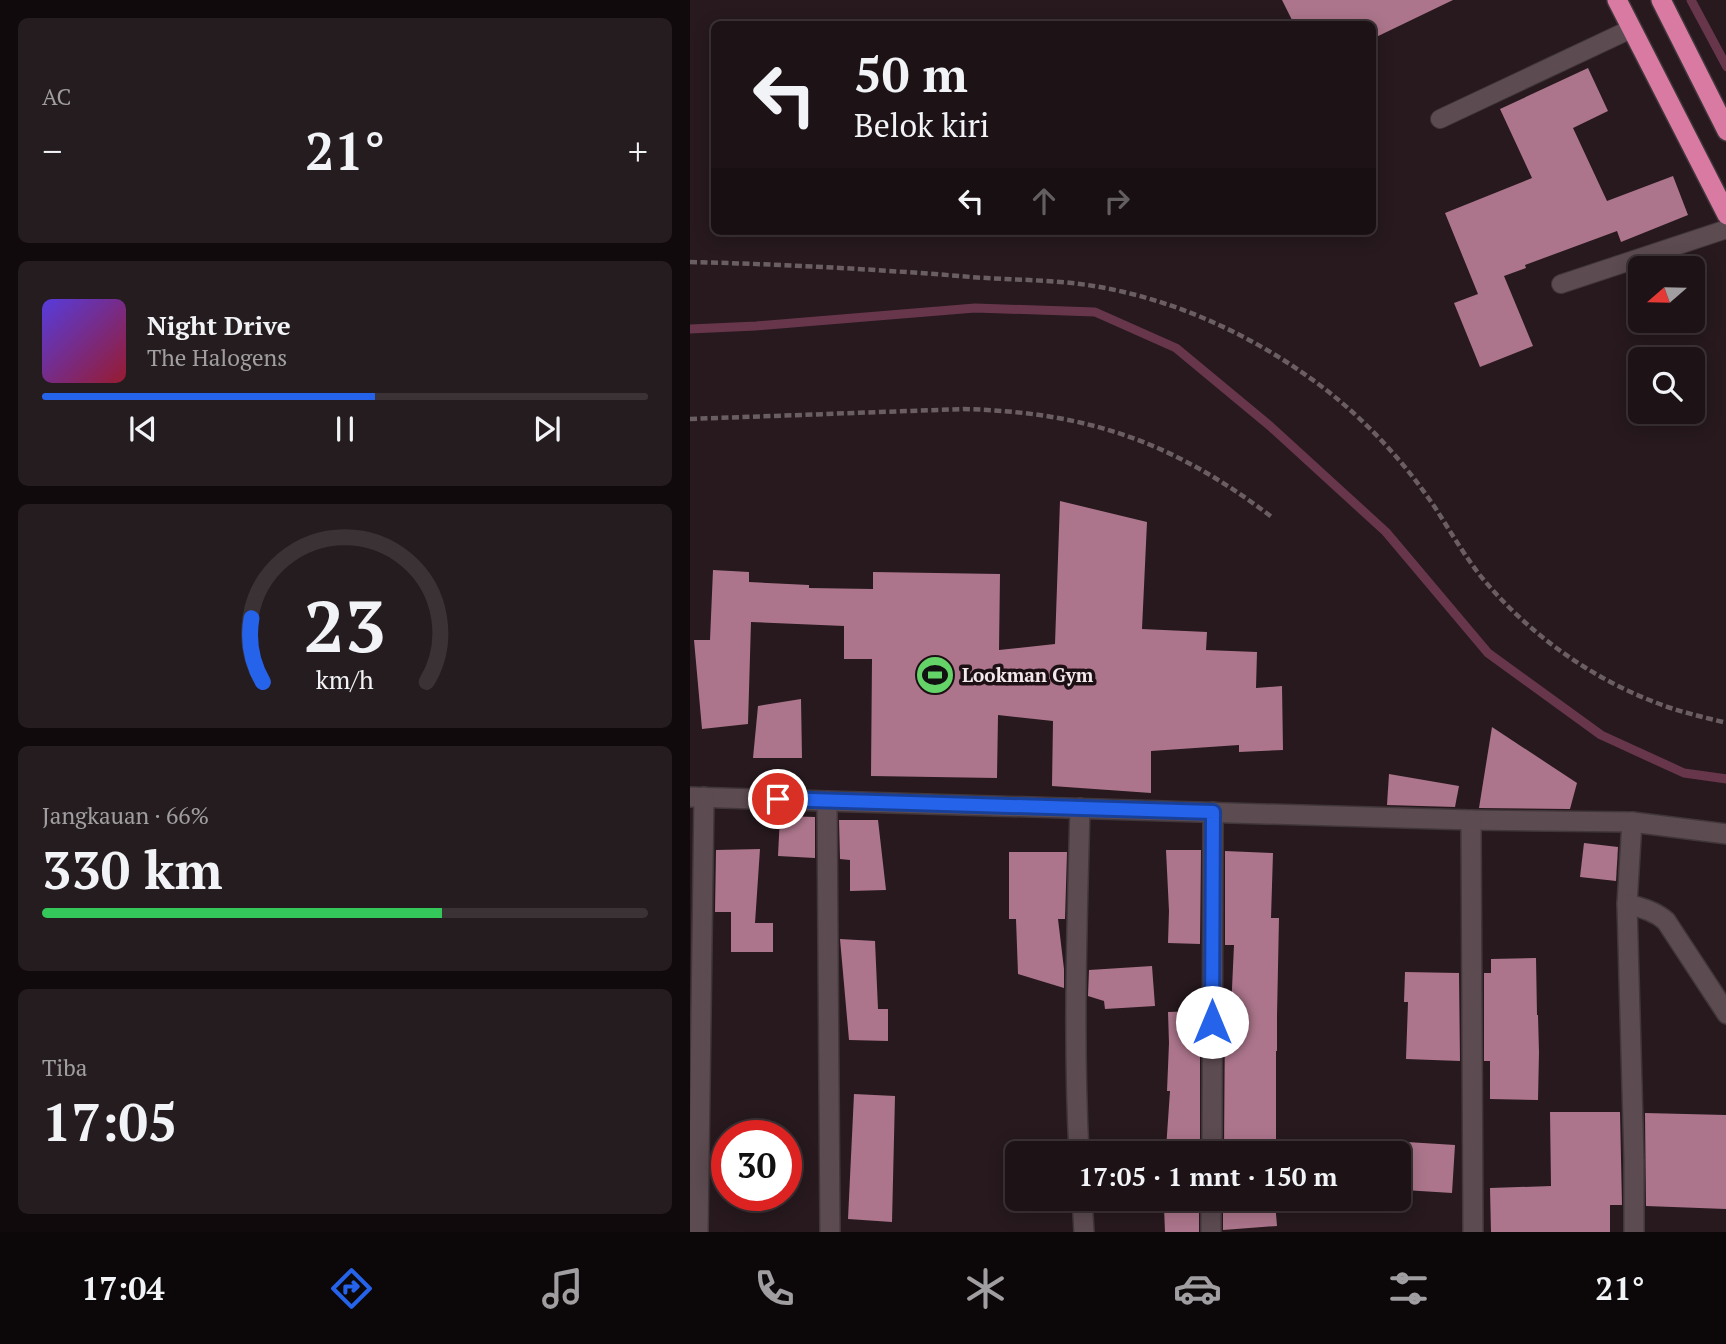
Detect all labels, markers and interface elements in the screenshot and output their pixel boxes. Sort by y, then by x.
text: 50 m [854,41,968,106]
icon: left [739,49,830,140]
text: AC [42,81,71,112]
text: Belok kiri [854,104,989,146]
text: 21° [305,116,385,185]
text: − [42,126,62,176]
text: + [628,126,648,176]
icon: left [952,182,990,220]
icon: ahead [1025,182,1063,220]
icon: right [1098,182,1136,220]
north arrow [1628,256,1705,332]
map controls [1628,256,1705,424]
text: Night Drive [147,308,291,342]
text: The Halogens [147,342,287,373]
button: search [1628,347,1705,424]
icon: previous [124,410,162,448]
icon: pause [326,410,364,448]
icon: next [528,410,566,448]
text: 23 [304,576,386,673]
sports icon: Lookman Gym [914,654,956,696]
place label: Lookman Gym [962,662,1094,687]
text: km/h [316,663,374,696]
pin [748,769,808,829]
icon: arrive [759,780,797,818]
text: Jangkauan · 66% [42,800,209,831]
text: 330 km [42,835,223,904]
position arrow [1175,985,1249,1059]
text: Tiba [42,1052,87,1083]
text: 17:05 [42,1087,177,1156]
speed limit sign: 30 [711,1120,802,1211]
text: 17:05 · 1 mnt · 150 m [1078,1159,1338,1193]
icon: directions [327,1264,376,1313]
icon: music [538,1264,587,1313]
icon: phone [750,1264,799,1313]
icon: climate [961,1264,1010,1313]
icon: car [1173,1264,1222,1313]
icon: filters [1384,1264,1433,1313]
text: 17:04 [81,1267,165,1309]
text: 21° [1595,1267,1645,1309]

